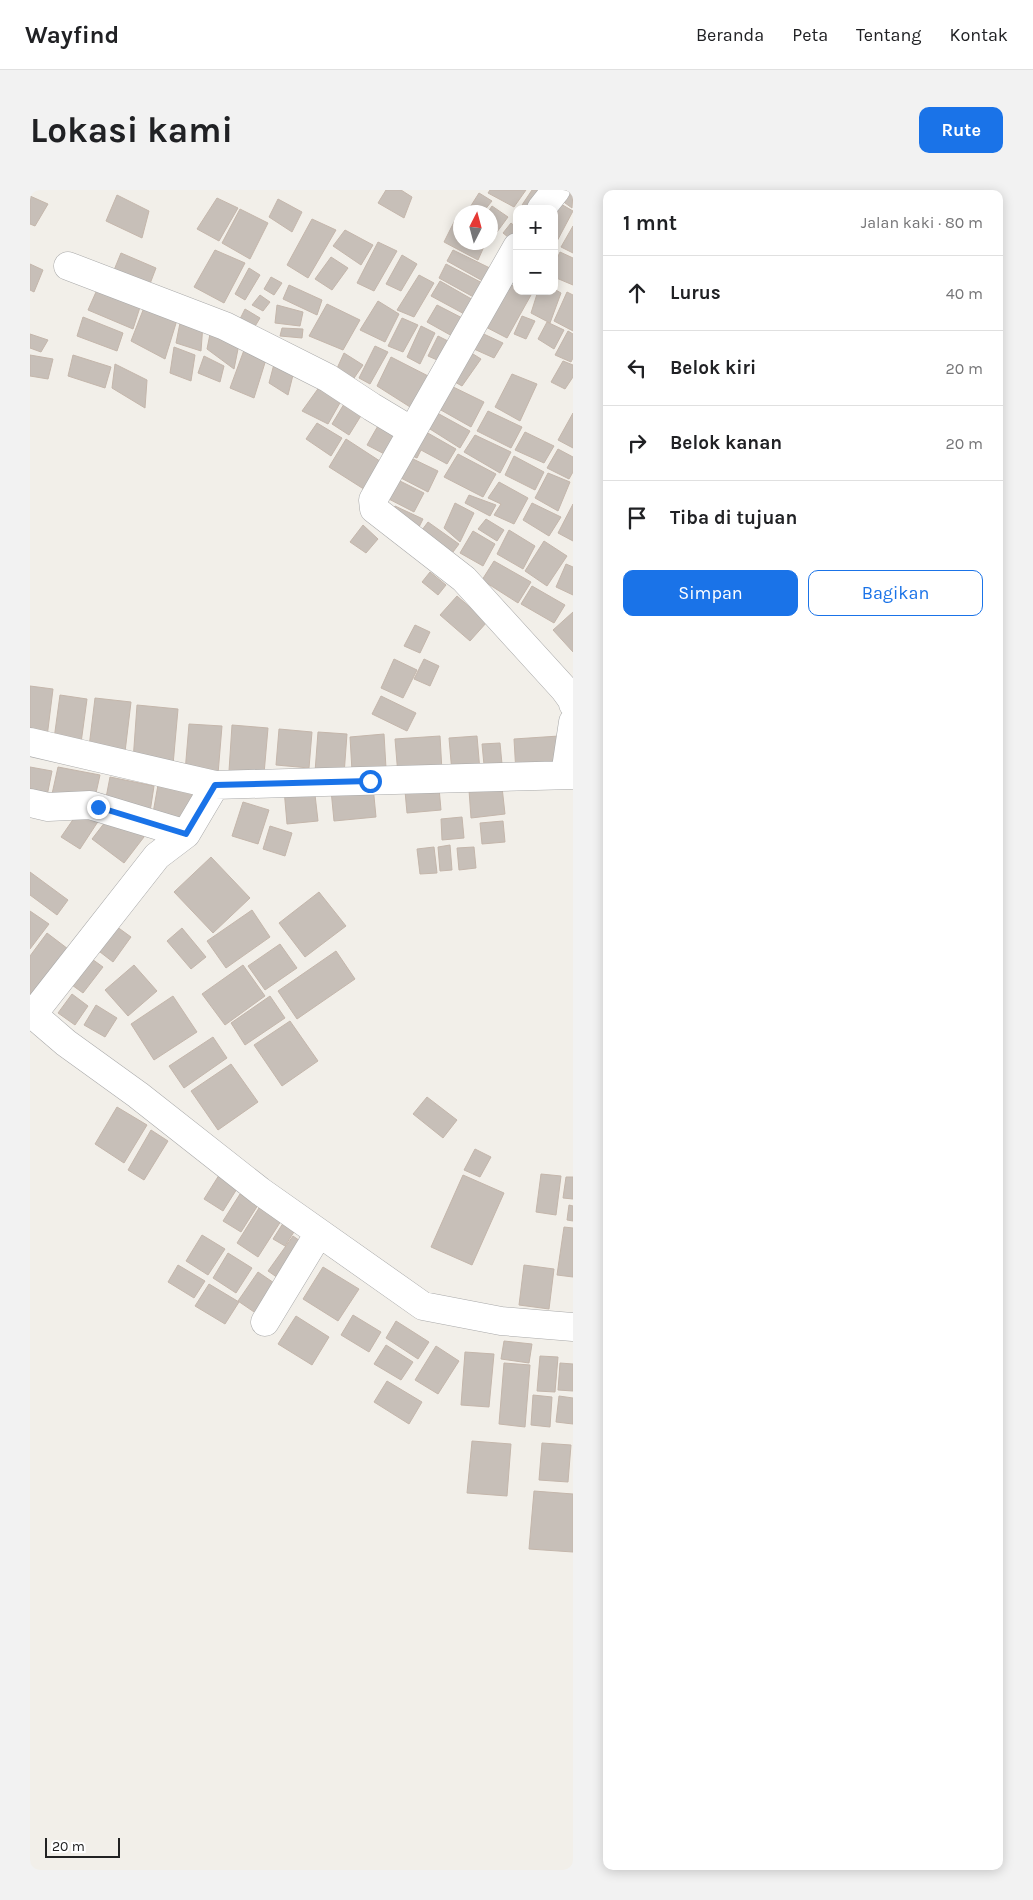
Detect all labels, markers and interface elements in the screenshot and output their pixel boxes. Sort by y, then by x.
text: Wayfind [25,21,119,49]
text: Beranda [696,24,764,46]
text: Peta [792,24,828,46]
text: Tentang [856,24,922,46]
text: Kontak [950,24,1008,46]
button: Rute [919,107,1003,153]
text: Lokasi kami [30,110,233,151]
north arrow [453,205,498,250]
map controls [513,205,558,295]
button: + [513,205,558,250]
text: 1 mnt [623,211,677,235]
text: Jalan kaki · 80 m [861,213,983,232]
button: − [513,250,558,295]
icon: ahead [623,279,651,307]
text: Lurus [670,282,721,304]
text: 40 m [946,284,983,303]
icon: left [623,354,651,382]
text: Belok kiri [670,357,756,379]
text: 20 m [945,359,983,378]
icon: right [623,429,651,457]
text: Belok kanan [670,432,782,454]
text: 20 m [945,434,983,453]
icon: arrive [623,504,651,532]
text: Tiba di tujuan [670,507,797,529]
button: Simpan [623,570,798,616]
button: Bagikan [808,570,983,616]
route start [359,770,382,793]
route end [87,796,110,819]
scale bar [45,1835,120,1858]
text: 20 m [52,1838,85,1855]

